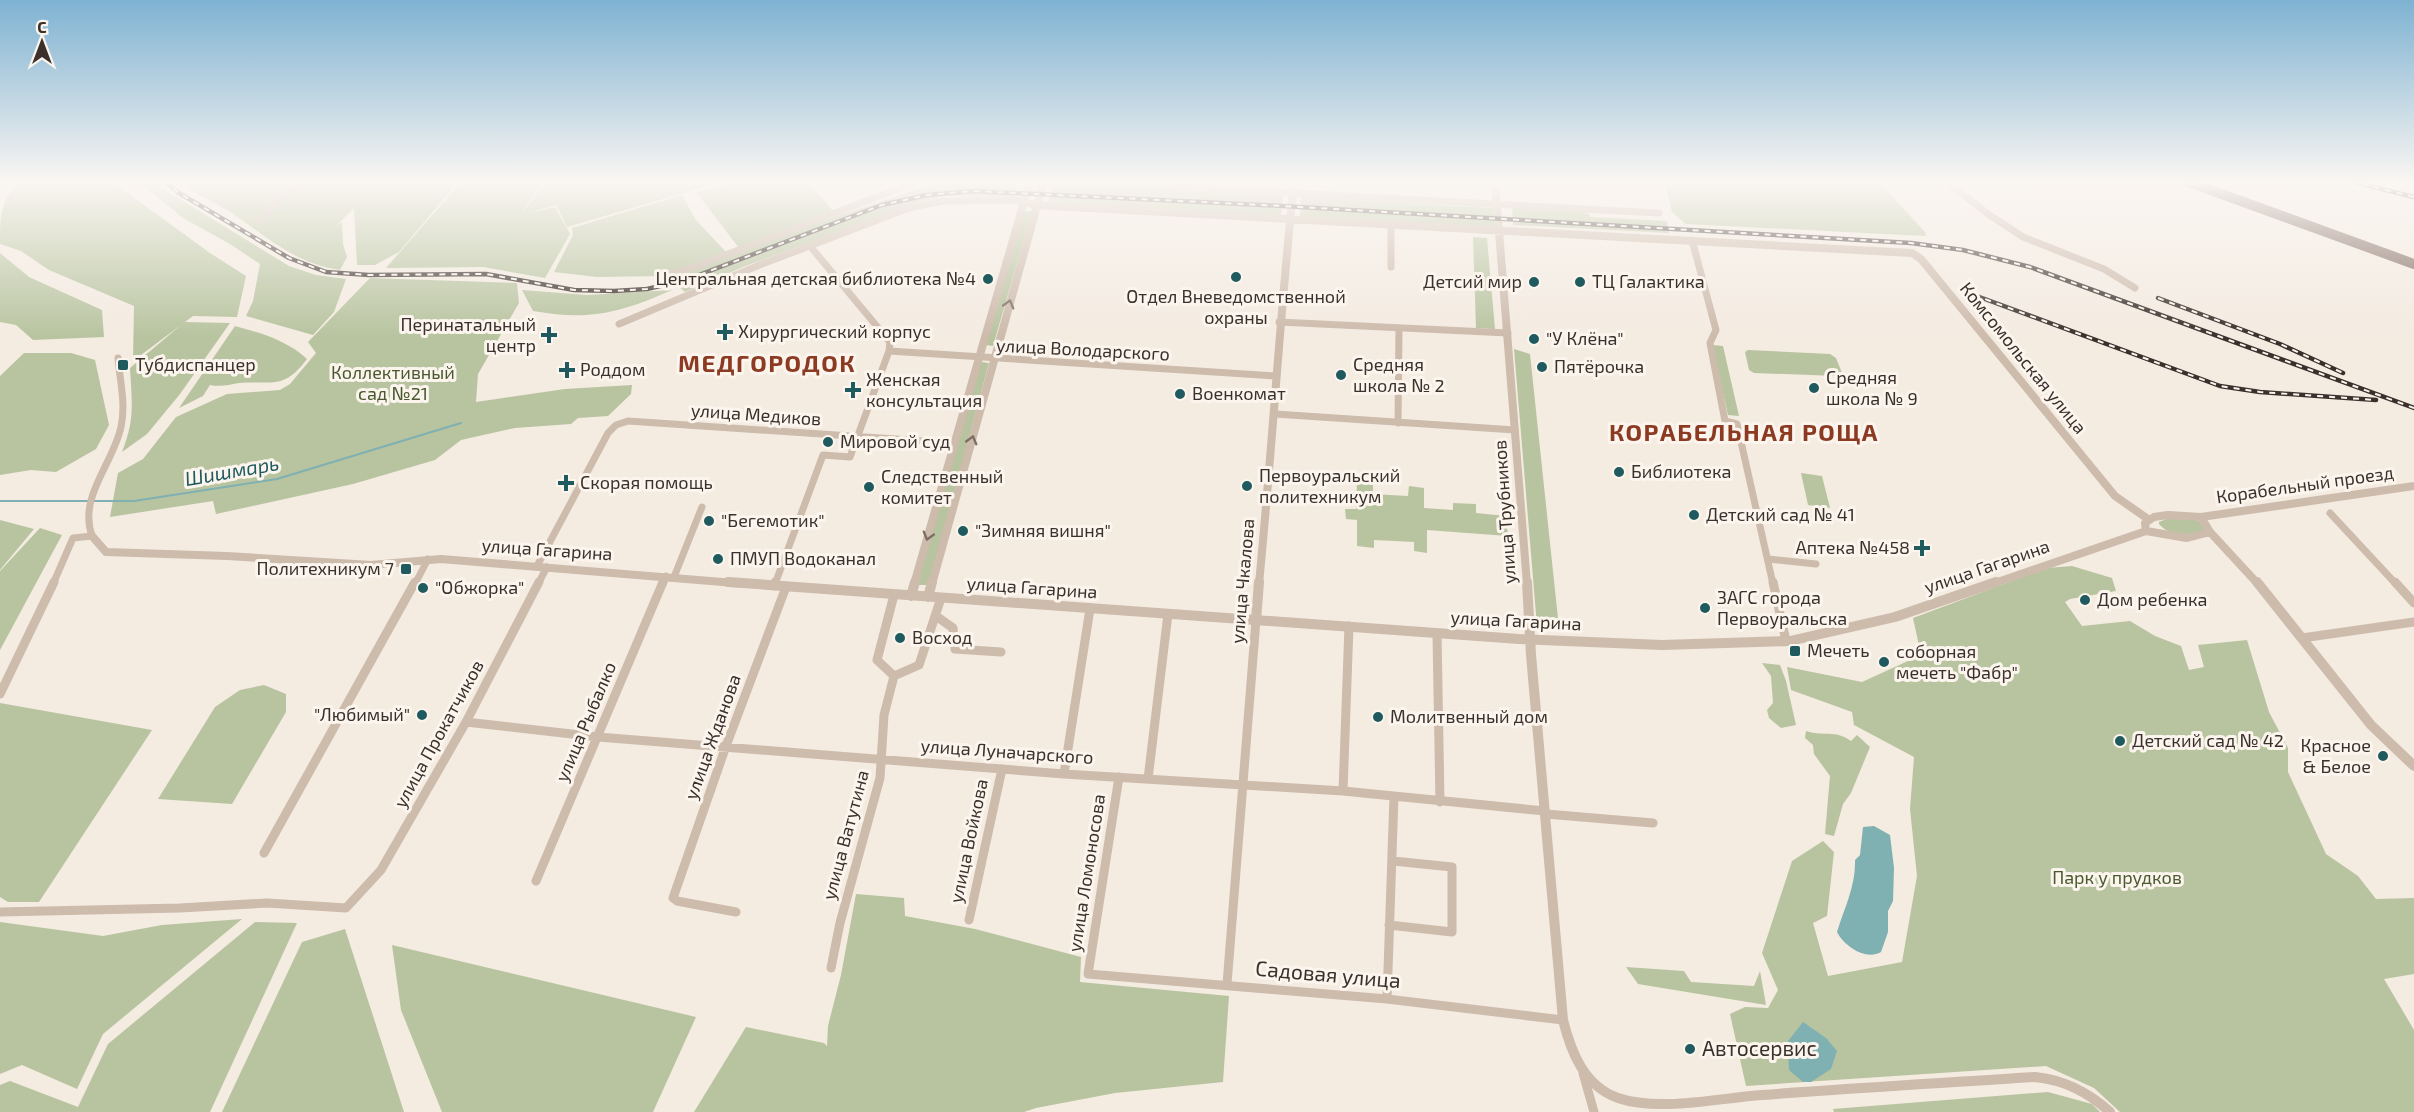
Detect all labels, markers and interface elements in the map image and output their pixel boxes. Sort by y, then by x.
north arrow [12,12,72,72]
text: С [37,17,47,36]
place label: Центральная детская библиотека №4 [655,267,976,289]
marker: Отдел Вневедомственной охраны [1229,270,1243,284]
place label: Детсий мир [1423,270,1522,292]
place label: ТЦ Галактика [1592,270,1705,292]
marker: Центральная детская библиотека №4 [981,272,995,286]
marker: Детсий мир [1527,275,1541,289]
marker: ТЦ Галактика [1573,275,1587,289]
street label: Комсомольская улица [1956,277,2092,438]
place label: Отдел Вневедомственной охраны [1126,285,1346,328]
one-way arrow [1002,299,1014,310]
place label: Перинатальный центр [401,313,536,356]
place label: Хирургический корпус [738,320,931,342]
marker: Хирургический корпус [716,323,734,341]
marker: Перинатальный центр [540,326,558,344]
place label: "У Клёна" [1546,327,1624,349]
marker: "У Клёна" [1527,332,1541,346]
street label: улица Володарского [996,333,1170,365]
district label: МЕДГОРОДОК [678,348,856,377]
place label: Тубдиспанцер [135,353,256,375]
place label: Средняя школа № 2 [1353,353,1445,396]
place label: Пятёрочка [1554,355,1644,377]
marker: Тубдиспанцер [116,358,130,372]
place label: Роддом [580,358,645,380]
marker: Пятёрочка [1535,360,1549,374]
park label: Коллективный сад №21 [331,361,455,404]
marker: Роддом [558,361,576,379]
place label: Средняя школа № 9 [1826,366,1918,409]
place label: Женская консультация [866,368,982,411]
marker: Средняя школа № 2 [1334,368,1348,382]
marker: Женская консультация [844,381,862,399]
marker: Средняя школа № 9 [1807,381,1821,395]
place label: Военкомат [1192,382,1286,404]
marker: Военкомат [1173,387,1187,401]
street label: улица Медиков [690,398,822,430]
district label: КОРАБЕЛЬНАЯ РОЩА [1609,417,1879,446]
place label: Мировой суд [840,430,950,452]
marker: Мировой суд [821,435,835,449]
one-way arrow [965,435,977,445]
street label: улица Трубников [1488,439,1520,585]
water label: Шишмарь [183,450,281,490]
place label: Библиотека [1631,460,1731,482]
street label: Корабельный проезд [2215,461,2395,507]
place label: Первоуральский политехникум [1259,464,1400,507]
place label: Следственный комитет [881,465,1003,508]
marker: Библиотека [1612,465,1626,479]
place label: Скорая помощь [580,471,713,493]
marker: Скорая помощь [557,474,575,492]
marker: Первоуральский политехникум [1240,479,1254,493]
marker: Следственный комитет [862,480,876,494]
place label: Детский сад № 41 [1706,503,1855,525]
marker: Детский сад № 41 [1687,508,1701,522]
place label: "Бегемотик" [721,509,825,531]
marker: "Бегемотик" [702,514,716,528]
street label: улица Чкалова [1226,517,1258,644]
place label: "Зимняя вишня" [975,519,1111,541]
marker: "Зимняя вишня" [956,524,970,538]
one-way arrow [923,530,935,541]
street label: улица Гагарина [481,533,613,565]
street label: улица Гагарина [1921,534,2052,598]
place label: Аптека №458 [1796,536,1910,558]
marker: Аптека №458 [1915,541,1929,555]
place label: ПМУП Водоканал [730,547,876,569]
marker: ПМУП Водоканал [711,552,725,566]
place label: Политехникум 7 [256,557,394,579]
marker: Политехникум 7 [399,562,413,576]
street label: улица Гагарина [966,571,1098,603]
place label: "Обжорка" [435,576,524,598]
marker: "Обжорка" [416,581,430,595]
place label: ЗАГС города Первоуральска [1717,586,1847,629]
place label: Дом ребенка [2097,588,2208,610]
marker: Дом ребенка [2078,593,2092,607]
marker: ЗАГС города Первоуральска [1698,601,1712,615]
street label: улица Гагарина [1450,606,1582,634]
place label: Восход [912,626,972,648]
marker: Восход [893,631,907,645]
place label: Мечеть [1807,639,1870,661]
place label: соборная мечеть "Фабр" [1896,640,2018,683]
marker: Мечеть [1788,644,1802,658]
marker: соборная мечеть "Фабр" [1877,655,1891,669]
street label: улица Прокатчиков [388,656,488,811]
street label: улица Рыбалко [550,658,620,785]
street label: улица Жданова [679,671,745,802]
place label: "Любимый" [314,703,410,725]
place label: Молитвенный дом [1390,705,1548,727]
marker: "Любимый" [415,708,429,722]
marker: Молитвенный дом [1371,710,1385,724]
place label: Детский сад № 42 [2132,729,2284,751]
street label: улица Луначарского [920,734,1094,768]
marker: Детский сад № 42 [2113,734,2127,748]
place label: Красное & Белое [2300,734,2371,777]
marker: Красное & Белое [2376,749,2390,763]
street label: улица Ватутина [817,767,873,902]
street label: улица Войкова [944,777,992,905]
street label: улица Ломоносова [1063,792,1109,953]
park label: Парк у прудков [2052,866,2182,888]
street label: Садовая улица [1254,955,1402,993]
place label: Автосервис [1702,1035,1817,1060]
marker: Автосервис [1683,1042,1697,1056]

